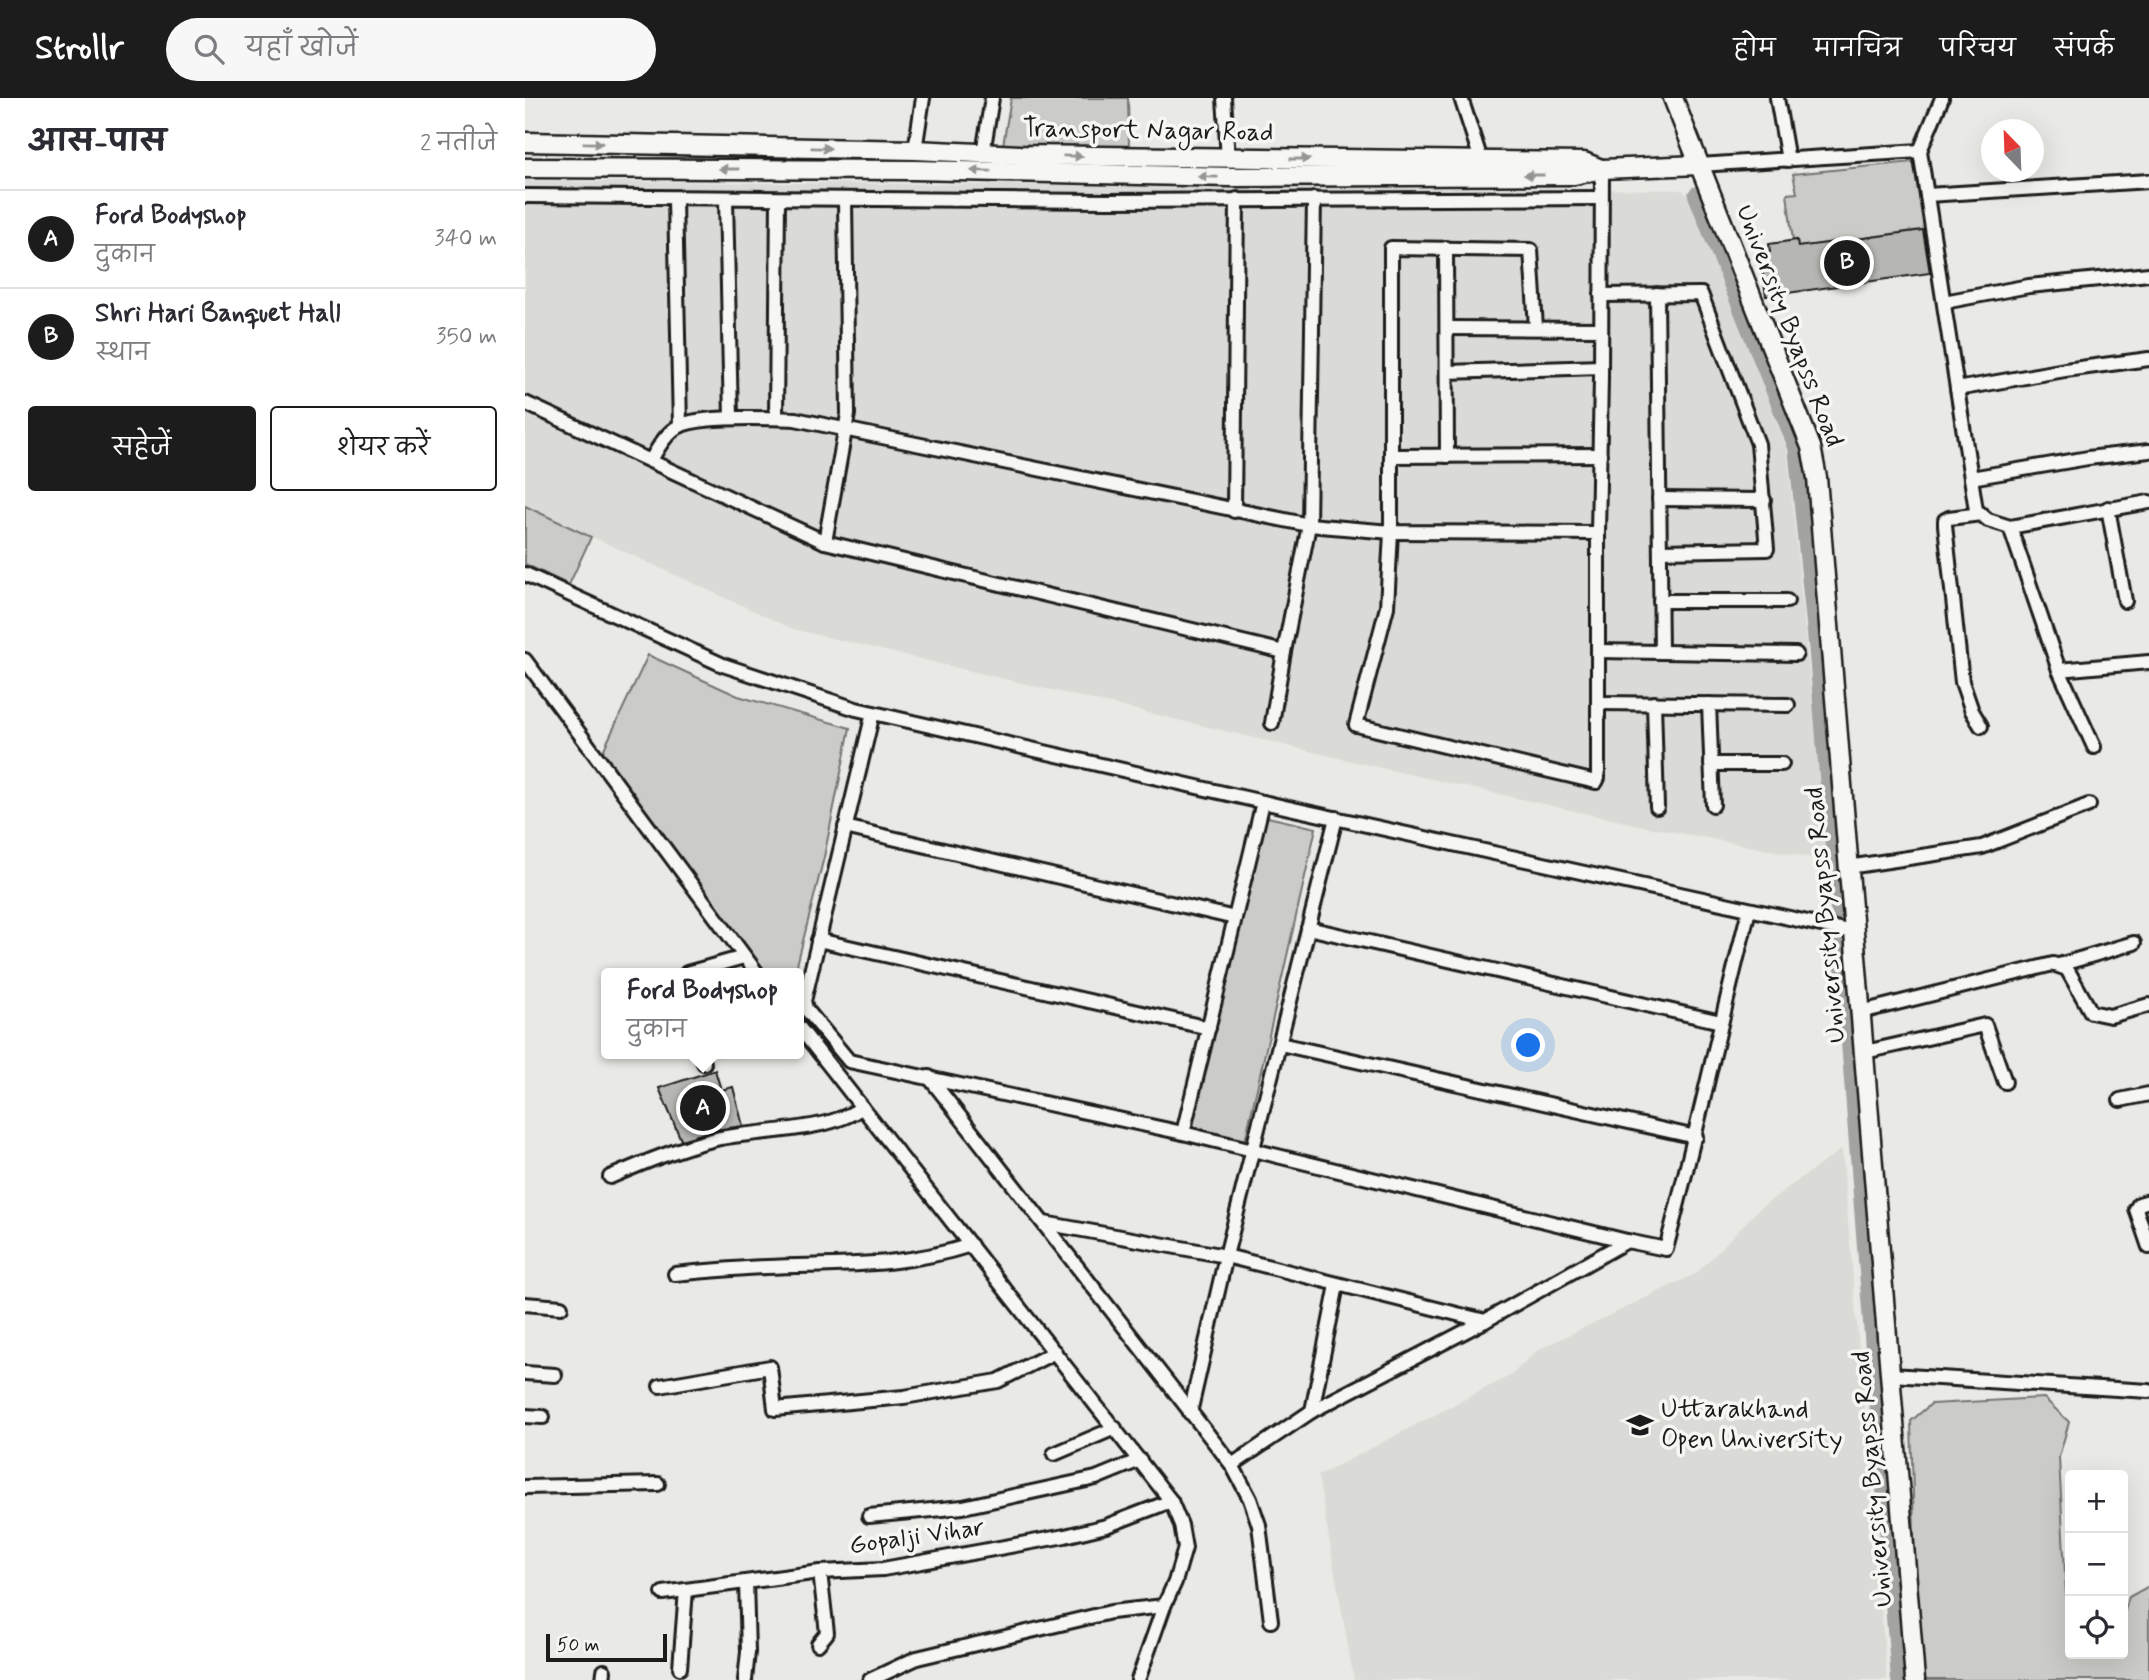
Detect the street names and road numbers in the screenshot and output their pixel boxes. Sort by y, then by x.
street label: Transport Nagar Road [1022,112,1274,152]
street label: University Byapss Road [1729,201,1849,451]
street label: University Byapss Road [1798,785,1854,1045]
street label: University Byapss Road [1845,1349,1901,1609]
street label: Gopalji Vihar [847,1511,987,1563]

